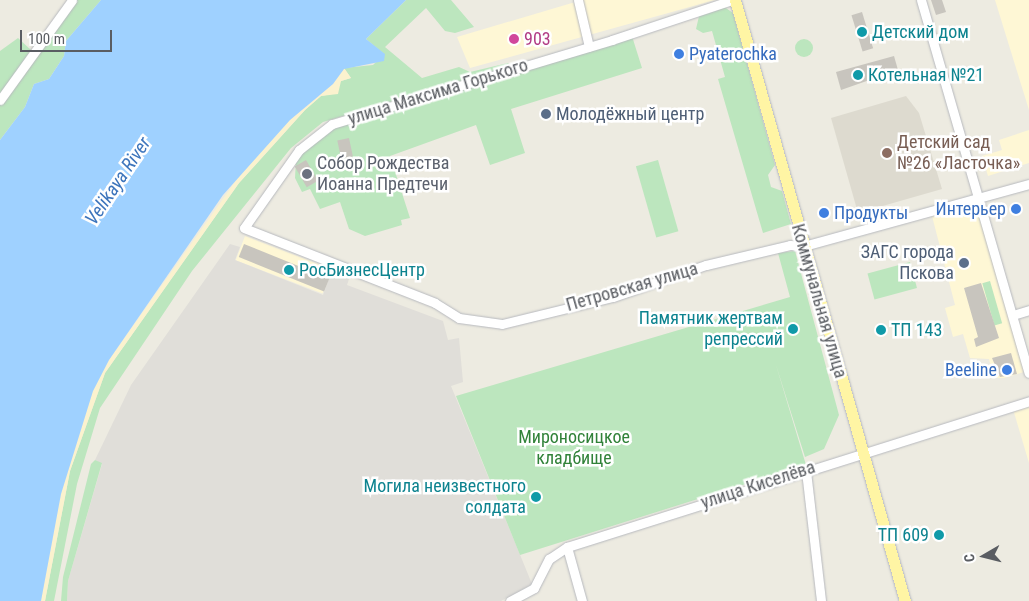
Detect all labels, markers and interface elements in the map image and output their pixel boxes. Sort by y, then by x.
scale bar [22,20,115,52]
place label: Детский дом [872,21,969,43]
marker: Детский дом [856,26,868,38]
place label: 903 [524,28,551,50]
text: 100 m [28,30,65,48]
marker: 903 [508,33,520,45]
place label: Pyaterochka [689,43,777,65]
marker: Pyaterochka [673,48,685,60]
street label: улица Максима Горького [345,54,531,130]
place label: Котельная №21 [868,64,984,86]
marker: Котельная №21 [852,69,864,81]
place label: Молодёжный центр [556,103,704,125]
marker: Молодёжный центр [540,108,552,120]
place label: Детский сад №26 «Ласточка» [897,132,1020,174]
water label: Velikaya River [80,133,156,229]
marker: Детский сад №26 «Ласточка» [881,147,893,159]
place label: Собор Рождества Иоанна Предтечи [317,153,449,195]
marker: Собор Рождества Иоанна Предтечи [301,168,313,180]
place label: Интерьер [935,198,1006,220]
place label: Продукты [834,202,908,224]
marker: Интерьер [1010,203,1022,215]
marker: Продукты [818,207,830,219]
street label: Коммунальная улица [787,221,851,381]
place label: ЗАГС города Пскова [861,242,954,284]
marker: ЗАГС города Пскова [958,257,970,269]
street label: Петровская улица [564,258,700,316]
place label: РосБизнесЦентр [299,259,425,281]
marker: РосБизнесЦентр [283,264,295,276]
place label: Памятник жертвам репрессий [639,308,783,350]
place label: ТП 143 [891,319,942,341]
marker: Памятник жертвам репрессий [787,323,799,335]
marker: ТП 143 [875,324,887,336]
place label: Beeline [945,359,997,381]
marker: Beeline [1001,364,1013,376]
park label: Мироносицкое кладбище [518,427,630,469]
street label: улица Киселёва [698,456,818,514]
place label: Могила неизвестного солдата [364,476,526,518]
marker: Могила неизвестного солдата [530,491,542,503]
place label: ТП 609 [878,524,929,546]
marker: ТП 609 [933,529,945,541]
north arrow [959,531,1009,581]
text: С [961,553,978,563]

